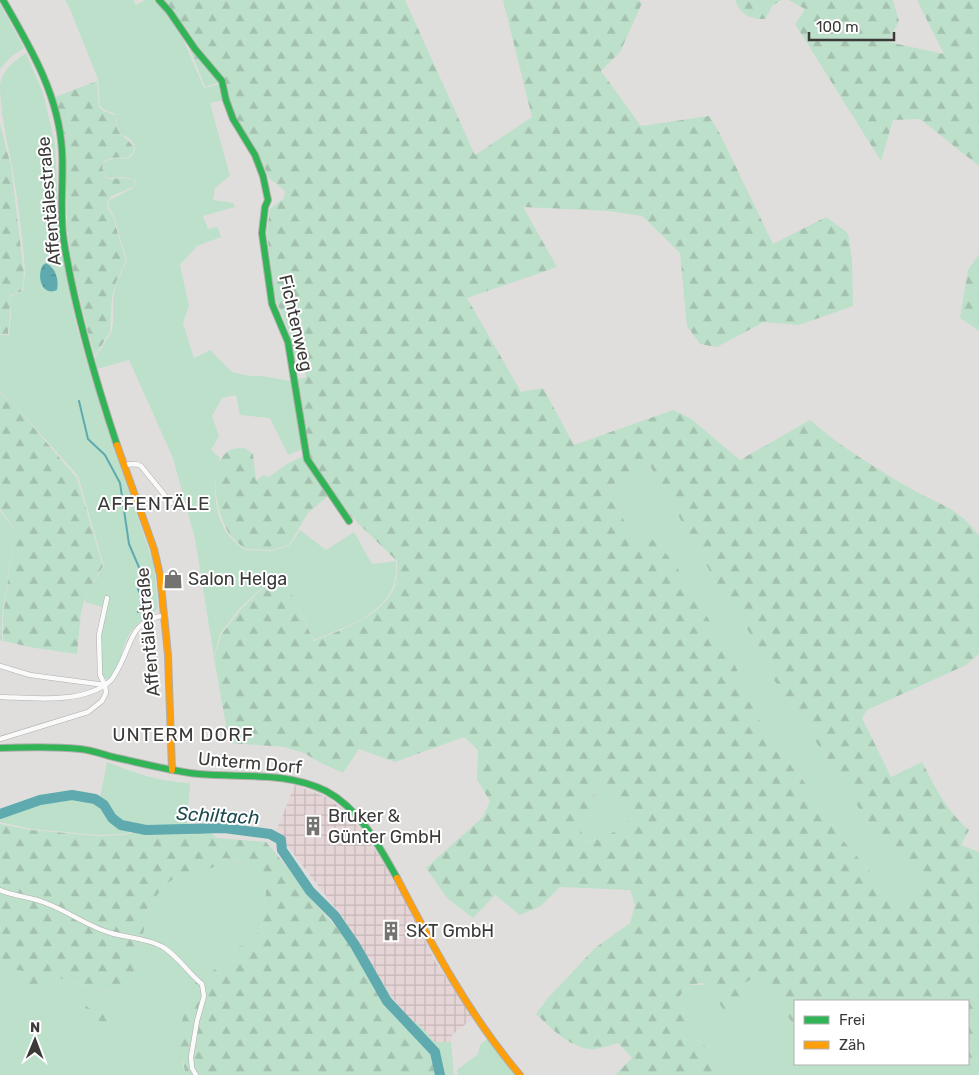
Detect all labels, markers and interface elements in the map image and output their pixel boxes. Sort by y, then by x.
scale bar [809,10,894,42]
text: 100 m [816,18,858,36]
street label: Affentälestraße [32,135,66,267]
street label: Fichtenweg [274,273,318,373]
district label: AFFENTÄLE [97,492,211,515]
street label: Affentälestraße [131,566,165,698]
shop icon: Salon Helga [162,568,184,590]
place label: Salon Helga [188,568,287,590]
district label: UNTERM DORF [112,723,254,746]
street label: Unterm Dorf [197,747,303,779]
water label: Schiltach [176,802,260,829]
place label: Bruker & Günter GmbH [328,805,442,848]
building icon: Bruker & Günter GmbH [302,815,324,837]
building icon: SKT GmbH [380,920,402,942]
place label: SKT GmbH [406,920,494,942]
legend [794,1000,969,1065]
text: Frei [839,1011,865,1029]
north arrow [10,1015,60,1065]
text: N [30,1019,40,1036]
text: Zäh [839,1036,865,1054]

